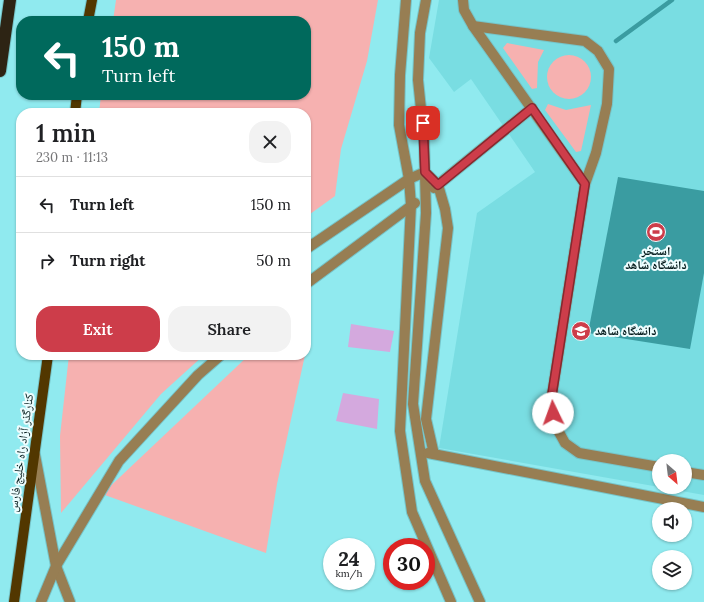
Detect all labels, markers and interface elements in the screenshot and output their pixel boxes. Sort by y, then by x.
text: 150 m [102,29,179,65]
icon: left [36,32,88,84]
text: Turn left [102,64,175,87]
pin [406,106,440,140]
icon: arrive [412,112,434,134]
text: 1 min [36,118,96,149]
button: close [249,121,291,163]
text: 230 m · 11:13 [36,149,108,166]
icon: left [36,194,58,216]
text: Turn left [70,195,134,214]
text: 150 m [251,195,291,214]
sports icon: استخر دانشگاه شاهد [645,221,667,243]
place label: استخر دانشگاه شاهد [625,243,687,272]
icon: right [36,250,58,272]
text: Turn right [70,251,146,270]
text: 50 m [256,251,291,270]
button: Exit [36,306,160,352]
button: Share [168,306,291,352]
school or university icon: دانشگاه شاهد [570,320,592,342]
place label: دانشگاه شاهد [595,323,656,338]
position arrow [532,392,574,434]
street label: کنارگذر آزاد راه خلیج فارس [5,393,36,513]
north arrow [652,454,692,494]
map controls [652,454,692,590]
button: sound [652,502,692,542]
speed limit sign: 30 [383,538,435,590]
text: 24 [338,546,360,571]
button: layers [652,550,692,590]
text: km/h [335,567,363,580]

